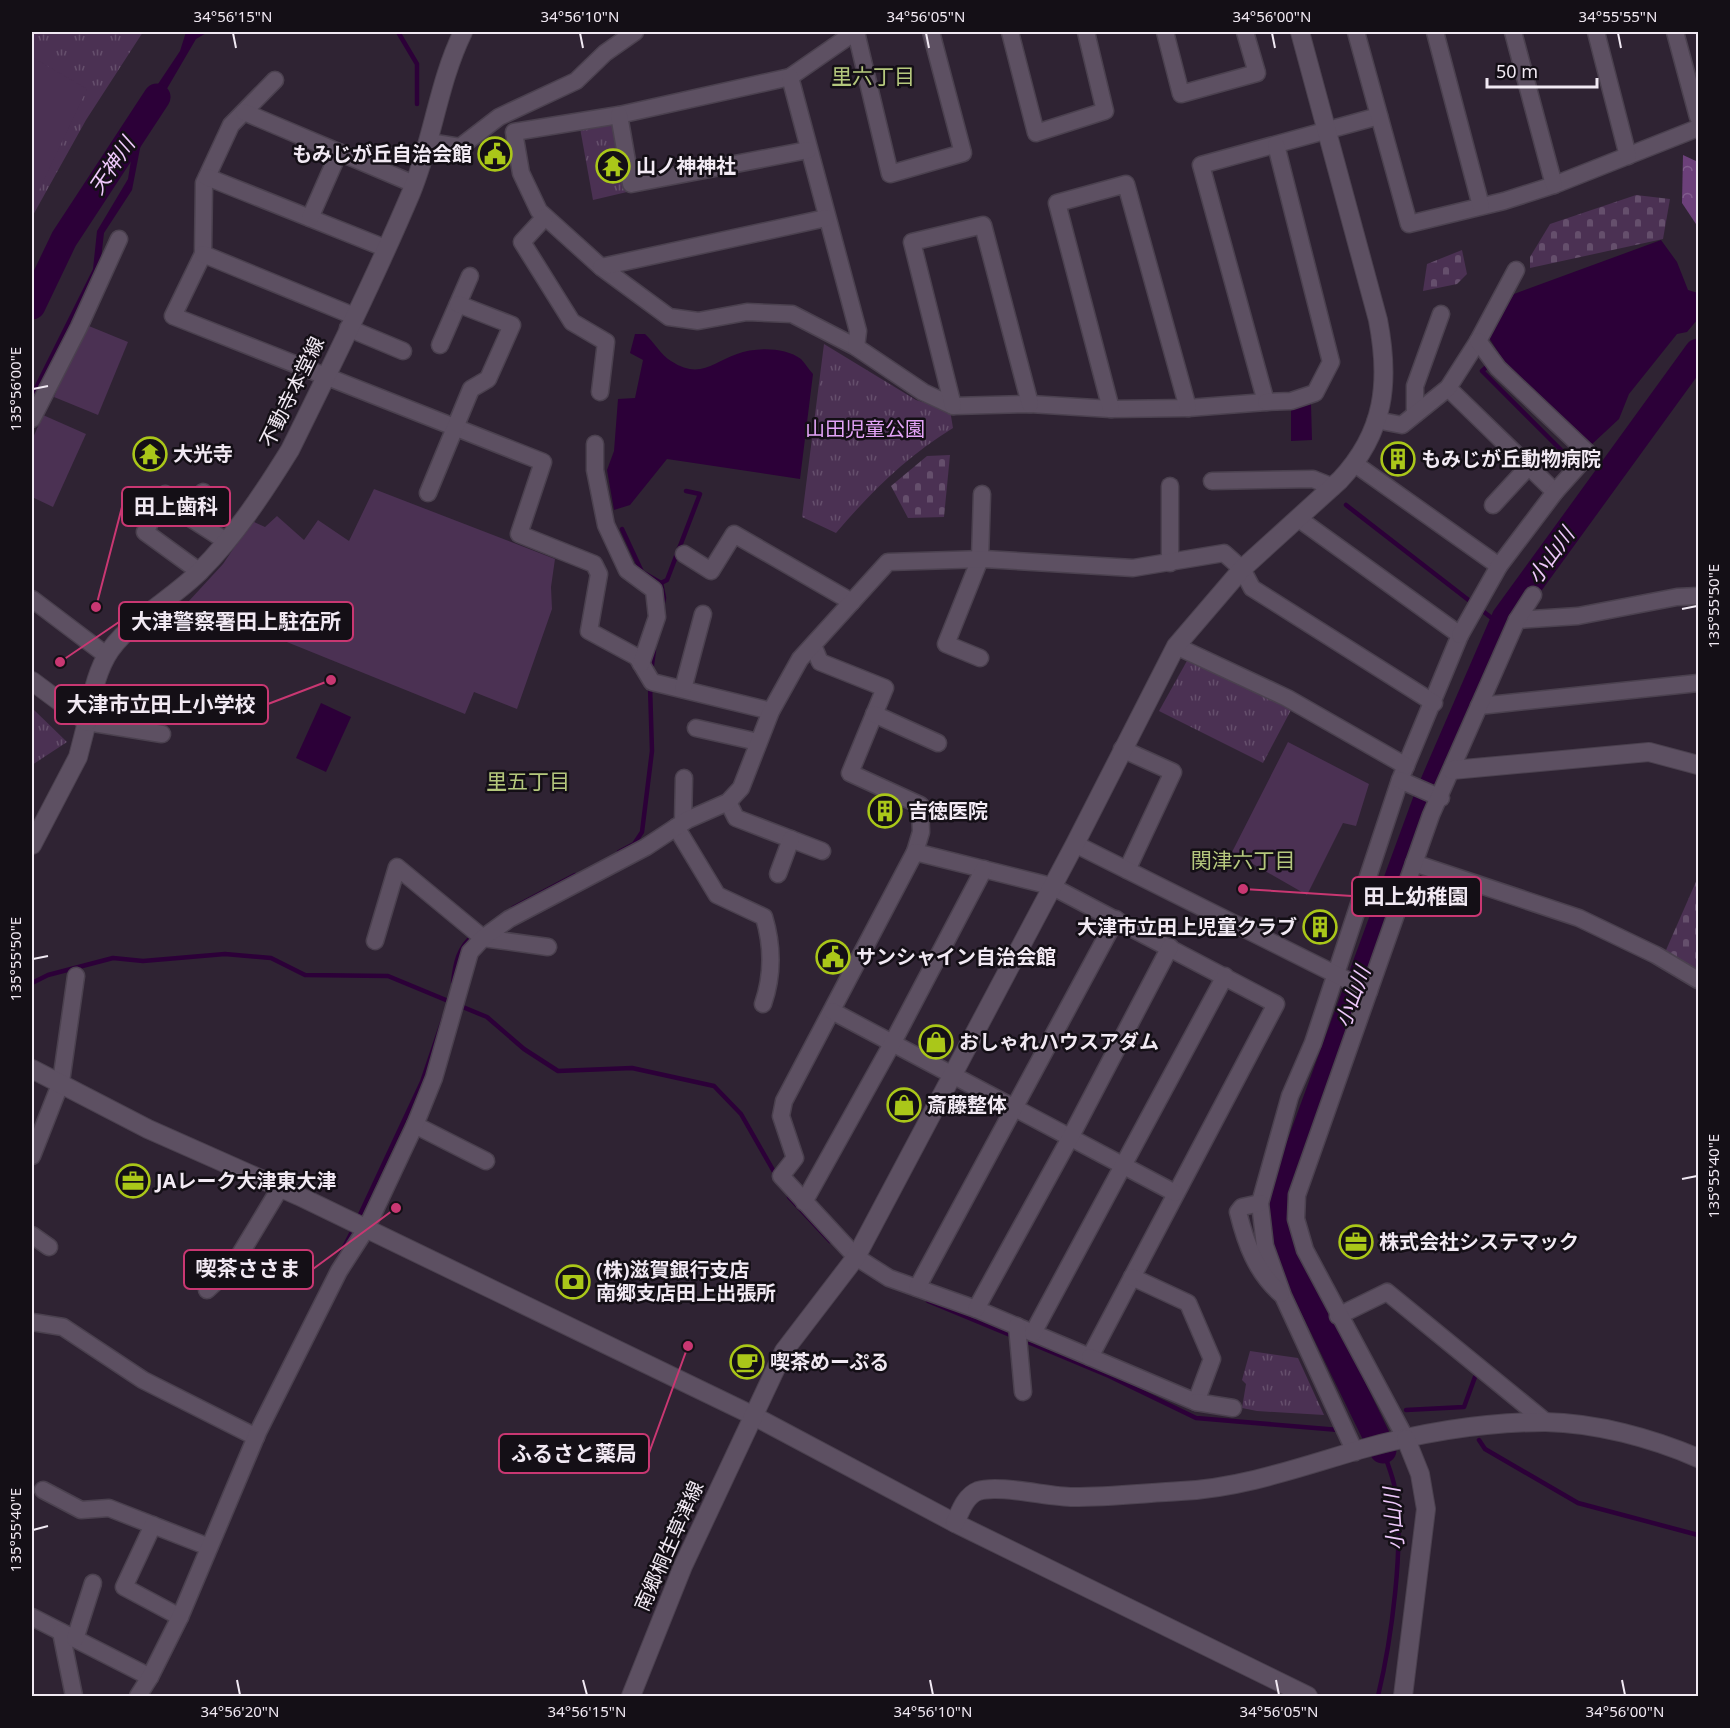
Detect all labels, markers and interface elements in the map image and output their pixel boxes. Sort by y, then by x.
text: 34°56'15"N [194,6,272,26]
text: 34°56'10"N [541,6,619,26]
text: 34°56'05"N [887,6,965,26]
text: 34°56'00"N [1233,6,1311,26]
text: 34°55'55"N [1579,6,1657,26]
scale bar [1487,51,1596,89]
text: 50 m [1496,59,1538,83]
district label: 里六丁目 [831,62,915,90]
water label: 天神川 [82,130,142,199]
public building icon: もみじが丘自治会館 [477,136,513,172]
place label: もみじが丘自治会館 [292,140,472,167]
temple icon: 山ノ神神社 [595,148,631,184]
place label: 山ノ神神社 [636,152,736,179]
street label: 不動寺本堂線 [253,332,330,452]
text: 135°56'00"E [5,347,25,431]
park label: 山田児童公園 [805,415,925,442]
temple icon: 大光寺 [132,436,168,472]
place label: 大光寺 [173,440,233,467]
building icon: もみじが丘動物病院 [1380,441,1416,477]
place label: もみじが丘動物病院 [1421,445,1601,472]
callout: 田上歯科 [122,487,230,526]
text: 田上歯科 [134,492,218,520]
water label: 小山川 [1520,520,1581,589]
text: 135°55'50"E [1703,564,1723,648]
callout: 大津警察署田上駐在所 [119,602,353,641]
text: 大津警察署田上駐在所 [131,607,341,635]
callout: 大津市立田上小学校 [55,685,268,724]
text: 大津市立田上小学校 [67,690,256,718]
district label: 里五丁目 [486,767,570,795]
building icon: 吉徳医院 [867,793,903,829]
place label: 吉徳医院 [908,797,988,824]
district label: 関津六丁目 [1191,846,1296,874]
callout: 田上幼稚園 [1352,877,1481,916]
text: 田上幼稚園 [1364,882,1469,910]
building icon: 大津市立田上児童クラブ [1302,909,1338,945]
place label: 大津市立田上児童クラブ [1077,913,1297,940]
text: 135°55'50"E [5,917,25,1001]
public building icon: サンシャイン自治会館 [815,939,851,975]
place label: サンシャイン自治会館 [856,943,1056,970]
water label: 小山川 [1328,960,1377,1031]
shop icon: おしゃれハウスアダム [918,1024,954,1060]
place label: おしゃれハウスアダム [959,1028,1159,1055]
shop icon: 斎藤整体 [886,1087,922,1123]
place label: 斎藤整体 [927,1091,1007,1118]
text: 135°55'40"E [1703,1134,1723,1218]
office icon: JAレーク大津東大津 [115,1163,151,1199]
place label: JAレーク大津東大津 [154,1167,336,1194]
office icon: 株式会社システマック [1338,1224,1374,1260]
place label: 株式会社システマック [1379,1228,1579,1255]
callout: 喫茶ささま [184,1250,313,1289]
text: 喫茶ささま [196,1254,301,1282]
place label: (株)滋賀銀行支店 南郷支店田上出張所 [596,1256,776,1306]
bank icon: (株)滋賀銀行支店 南郷支店田上出張所 [555,1264,591,1300]
cafe icon: 喫茶めーぷる [729,1344,765,1380]
place label: 喫茶めーぷる [770,1348,889,1375]
callout: ふるさと薬局 [499,1434,649,1473]
text: ふるさと薬局 [511,1439,637,1467]
street label: 南郷桐生草津線 [628,1476,709,1615]
water label: 小山川 [1377,1485,1409,1551]
text: 135°55'40"E [5,1488,25,1572]
text: 34°56'20"N [201,1701,279,1721]
text: 34°56'15"N [548,1701,626,1721]
text: 34°56'10"N [894,1701,972,1721]
text: 34°56'05"N [1240,1701,1318,1721]
text: 34°56'00"N [1586,1701,1664,1721]

